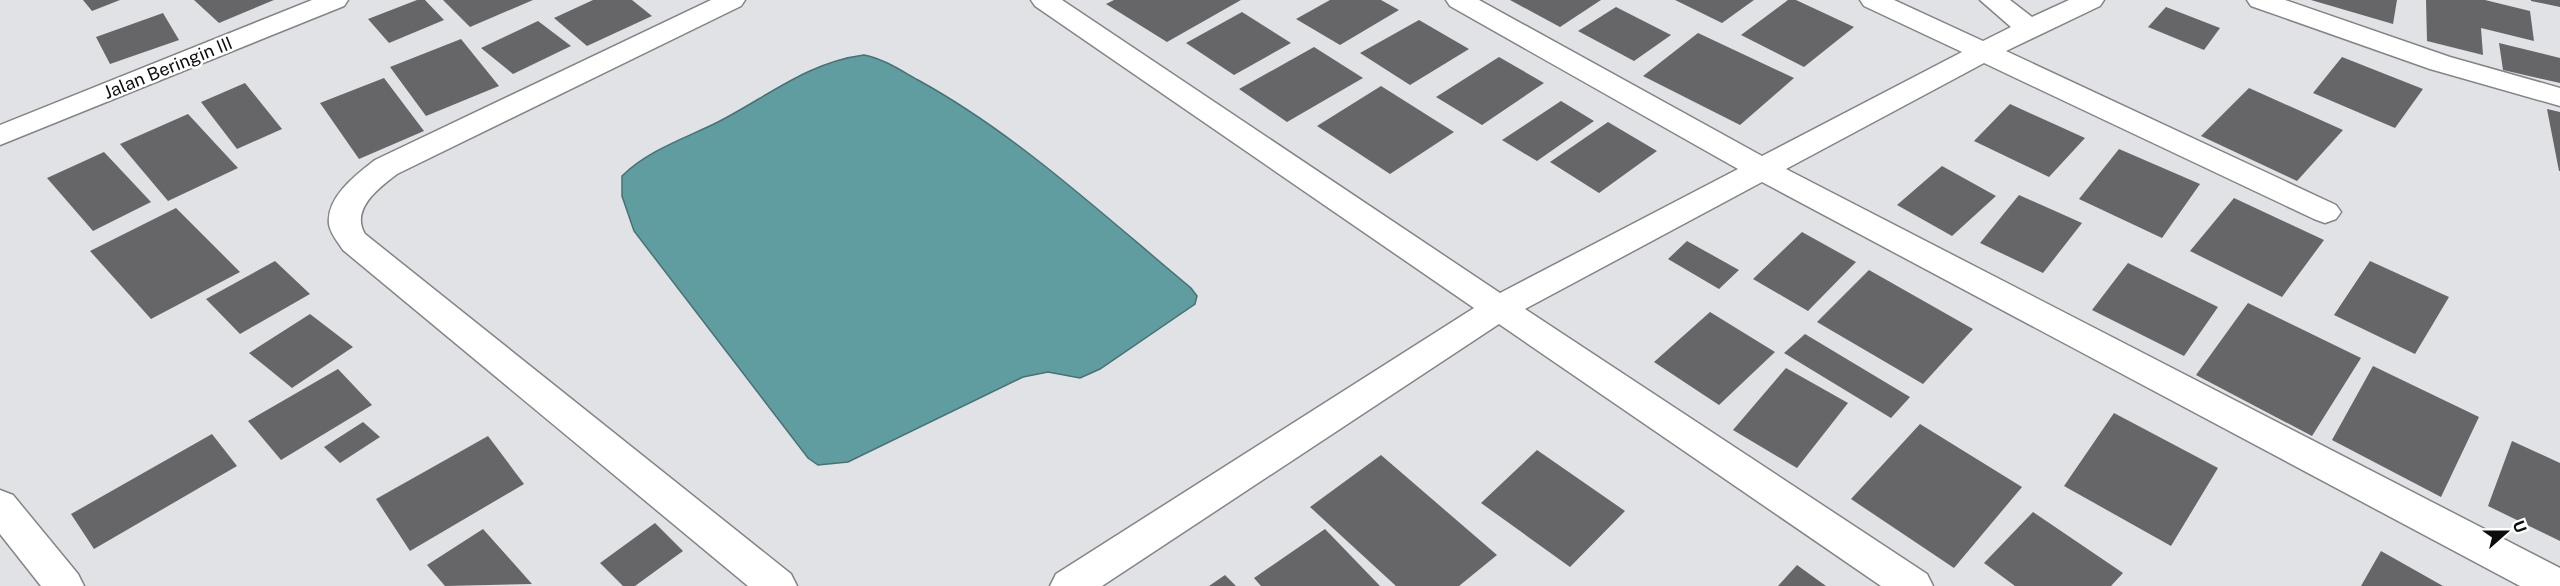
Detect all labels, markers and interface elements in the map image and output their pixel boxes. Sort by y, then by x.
street label: Jalan Beringin III [100,32,235,103]
north arrow [2476,502,2536,562]
text: U [2509,518,2530,536]

